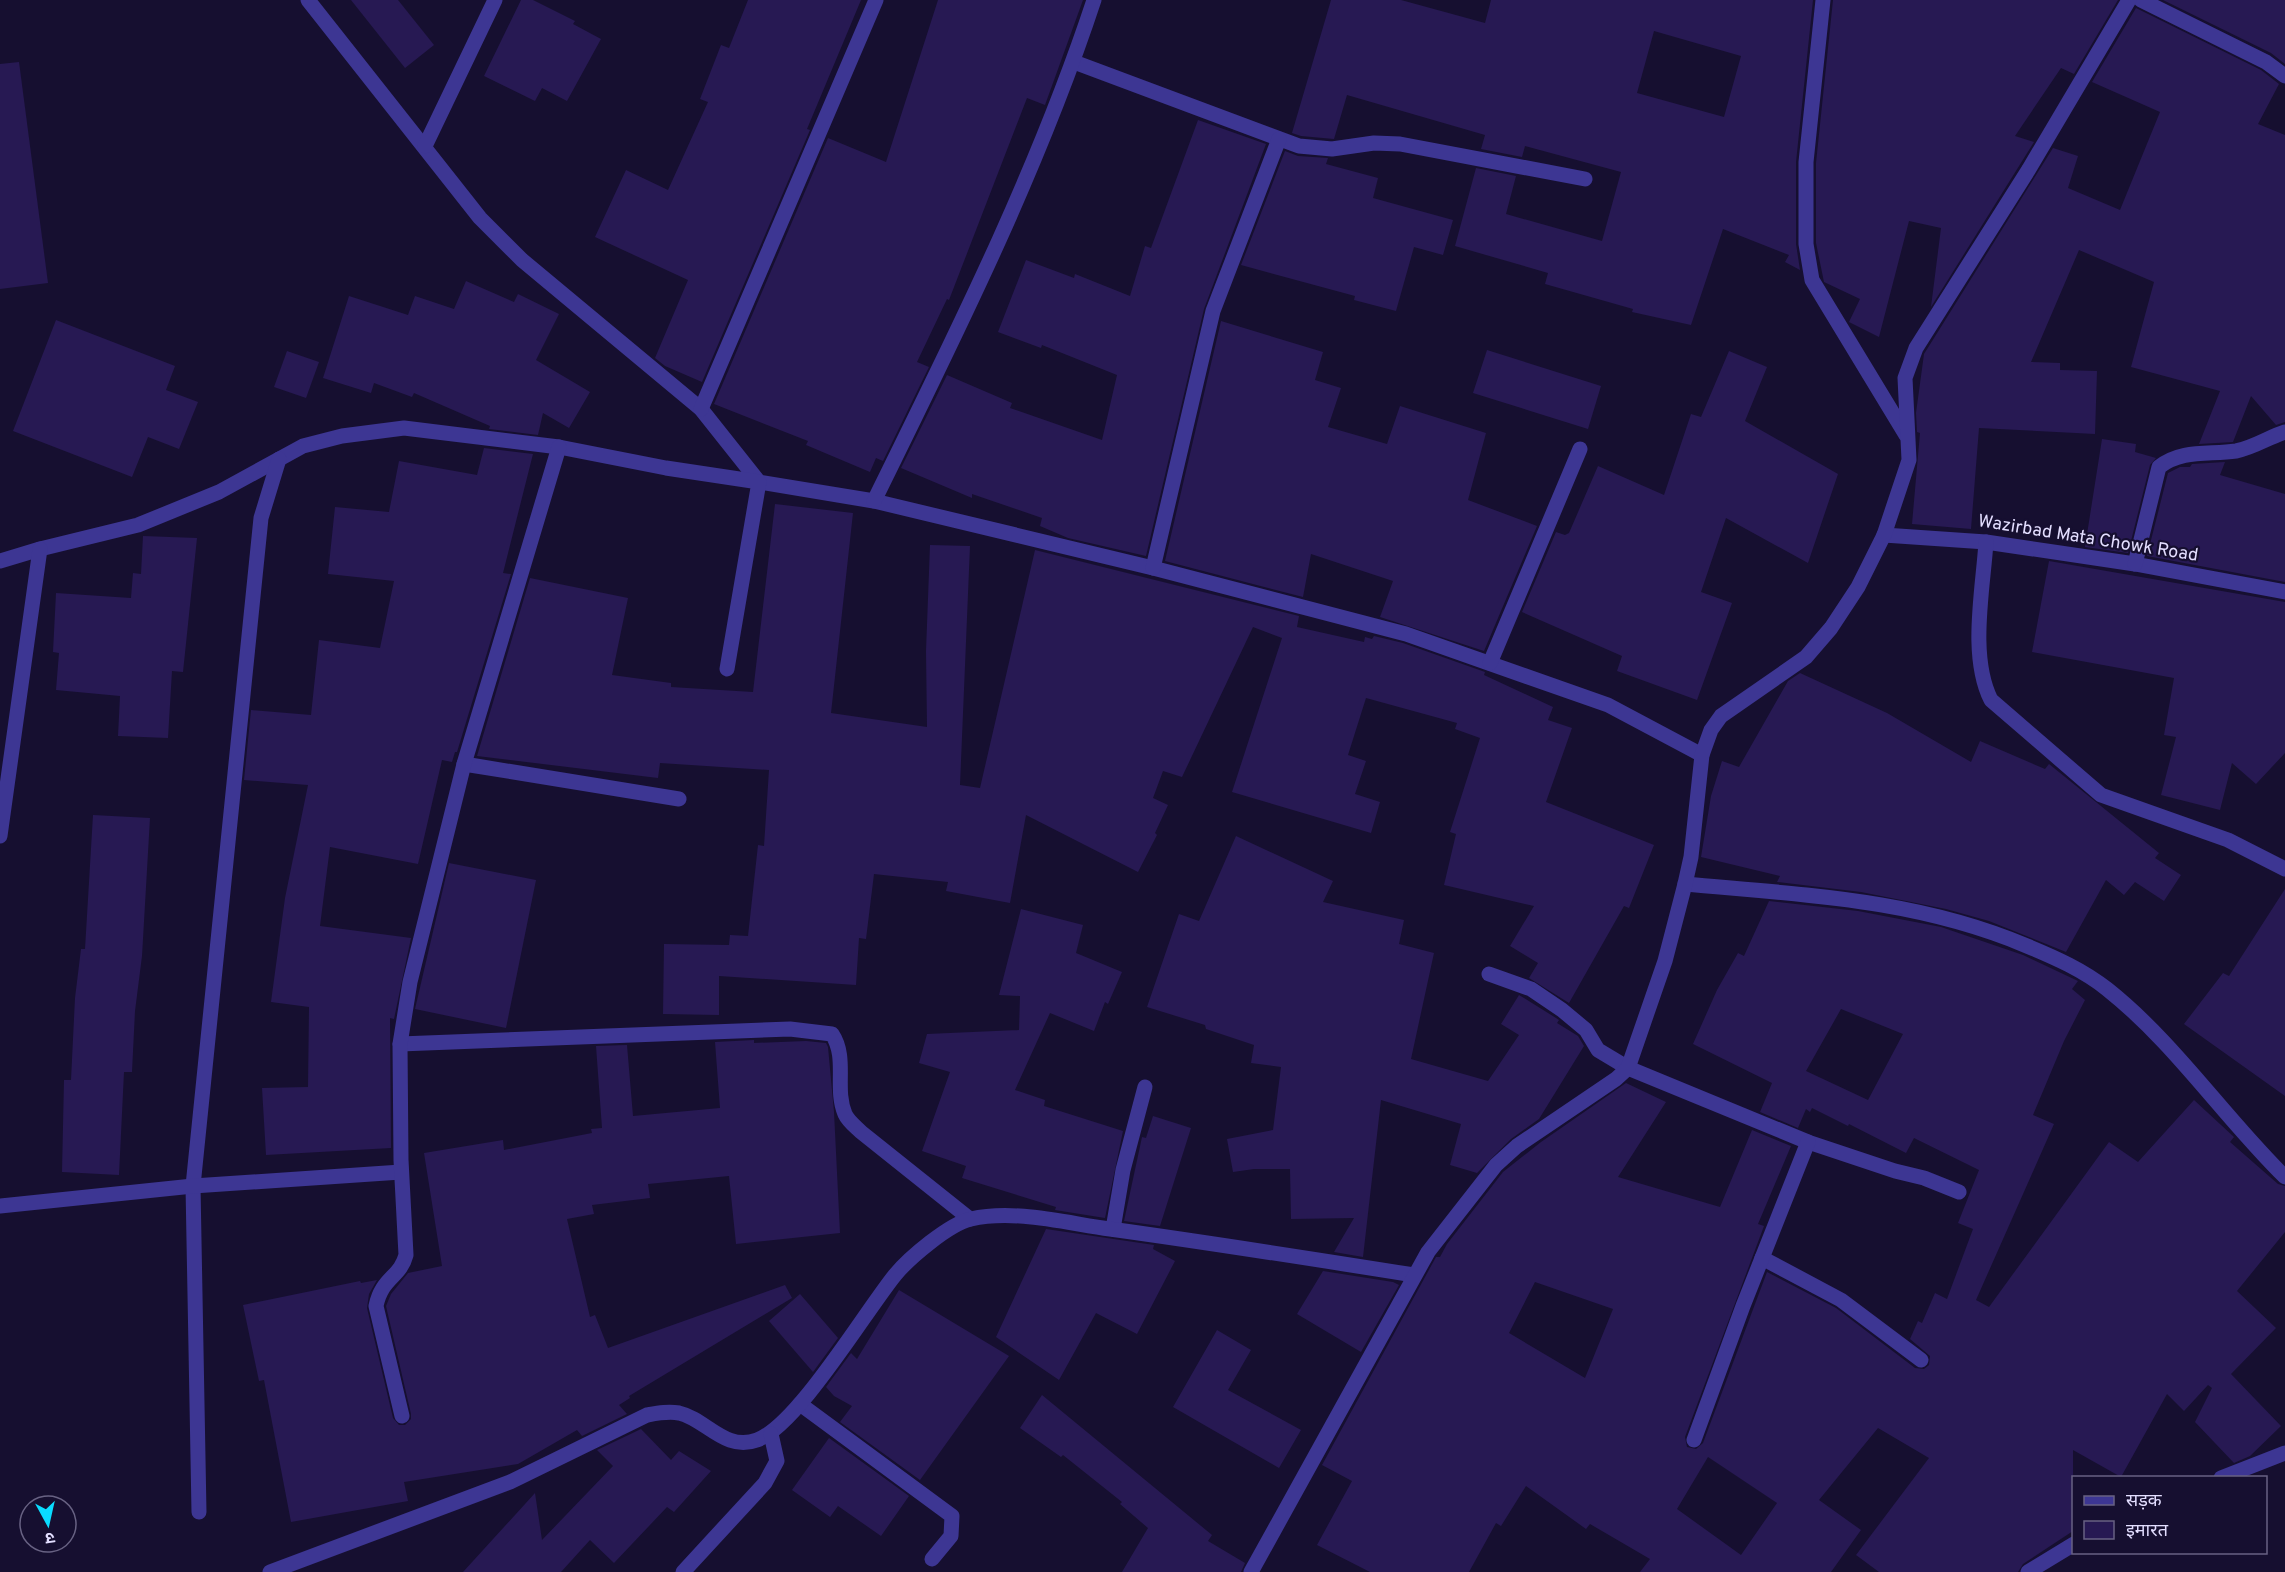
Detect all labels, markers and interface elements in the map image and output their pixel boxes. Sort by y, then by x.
street label: Wazirbad Mata Chowk Road [1976,510,2200,568]
legend [2072,1476,2267,1554]
text: सड़क [2126,1490,2163,1513]
north arrow [18,1494,78,1554]
text: इमारत [2126,1520,2169,1543]
text: उ [43,1526,56,1548]

